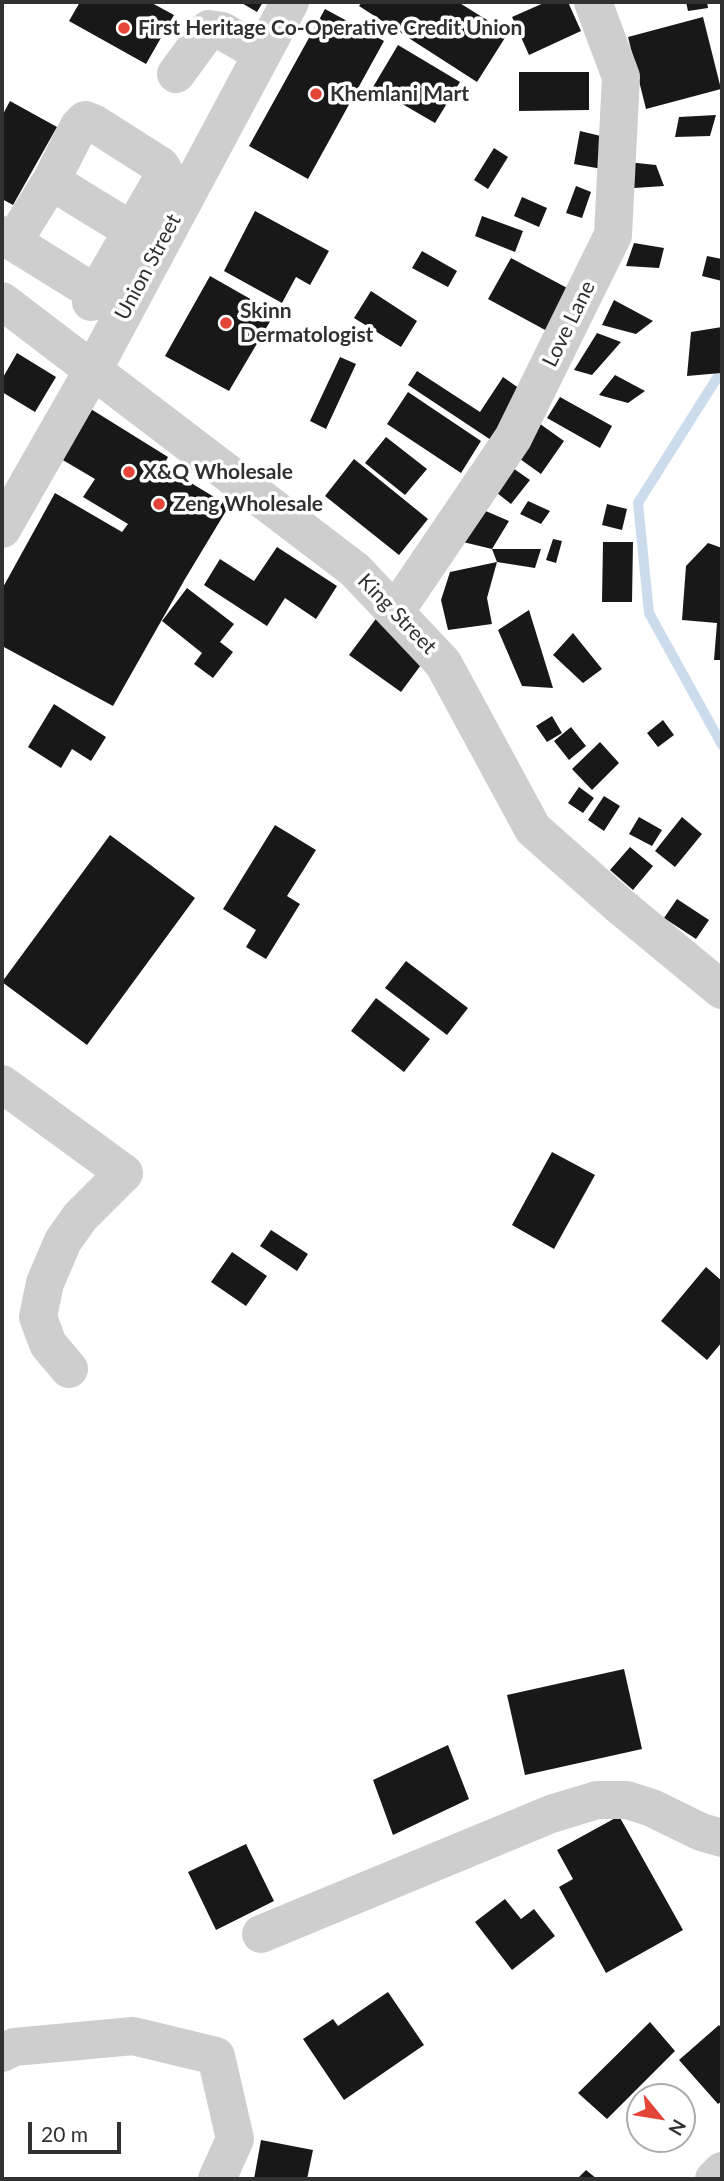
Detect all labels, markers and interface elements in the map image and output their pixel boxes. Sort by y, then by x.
place label: First Heritage Co-Operative Credit Union [138,15,522,41]
marker: First Heritage Co-Operative Credit Union [116,20,132,36]
place label: Khemlani Mart [330,81,469,107]
marker: Khemlani Mart [308,86,324,102]
street label: Union Street [110,210,186,324]
street label: Love Lane [537,277,601,371]
place label: Skinn Dermatologist [240,298,373,348]
marker: Skinn Dermatologist [218,315,234,331]
place label: X&Q Wholesale [143,459,293,485]
marker: X&Q Wholesale [121,464,137,480]
place label: Zeng Wholesale [173,491,323,517]
marker: Zeng Wholesale [151,496,167,512]
street label: King Street [352,568,442,660]
north arrow [626,2083,696,2153]
scale bar [32,2108,124,2152]
text: N [664,2116,692,2140]
text: 20 m [41,2121,88,2146]

